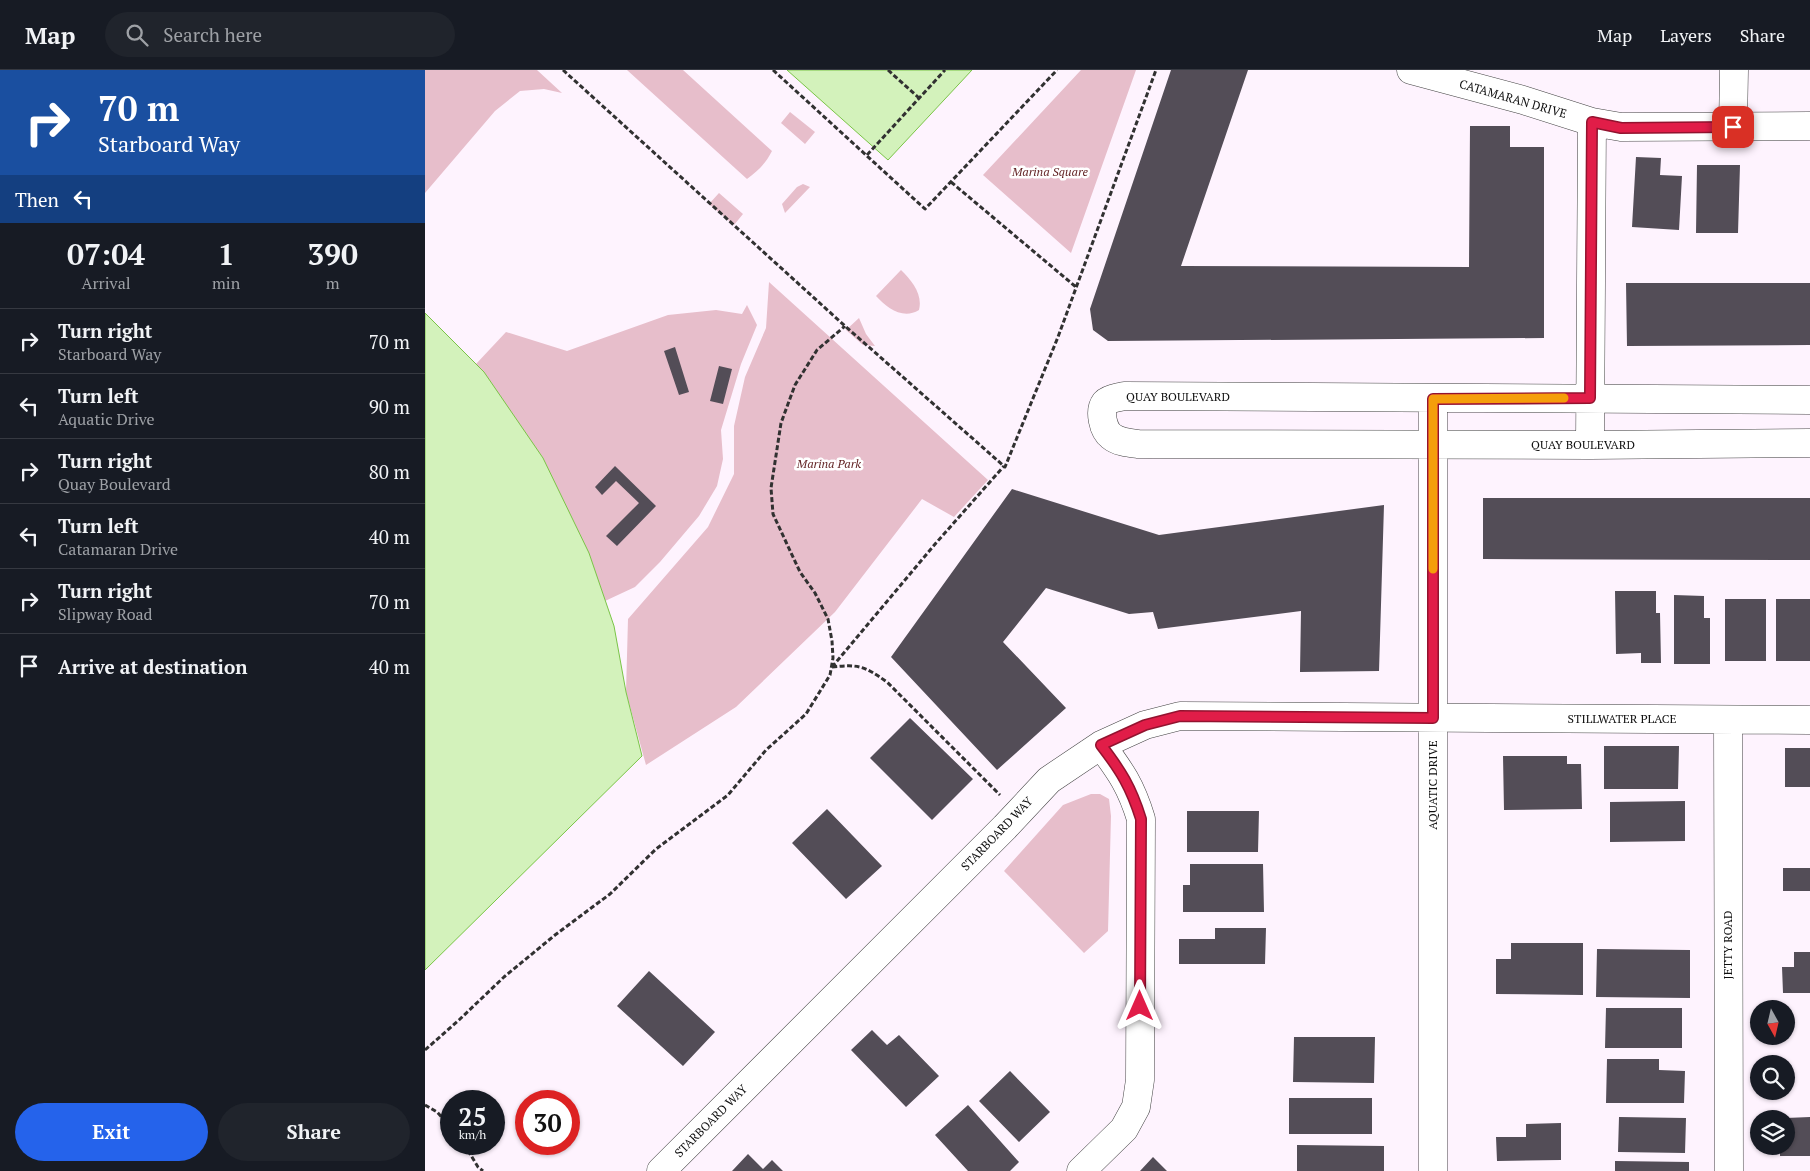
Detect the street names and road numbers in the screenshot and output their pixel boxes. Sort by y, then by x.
street label: CATAMARAN DRIVE [1458,76,1569,121]
street label: QUAY BOULEVARD [1126,389,1230,404]
street label: QUAY BOULEVARD [1531,437,1635,452]
street label: STILLWATER PLACE [1568,711,1676,726]
street label: AQUATIC DRIVE [1425,740,1440,830]
street label: STARBOARD WAY [958,794,1036,874]
street label: JETTY ROAD [1720,911,1735,979]
street label: STARBOARD WAY [671,1081,750,1160]

